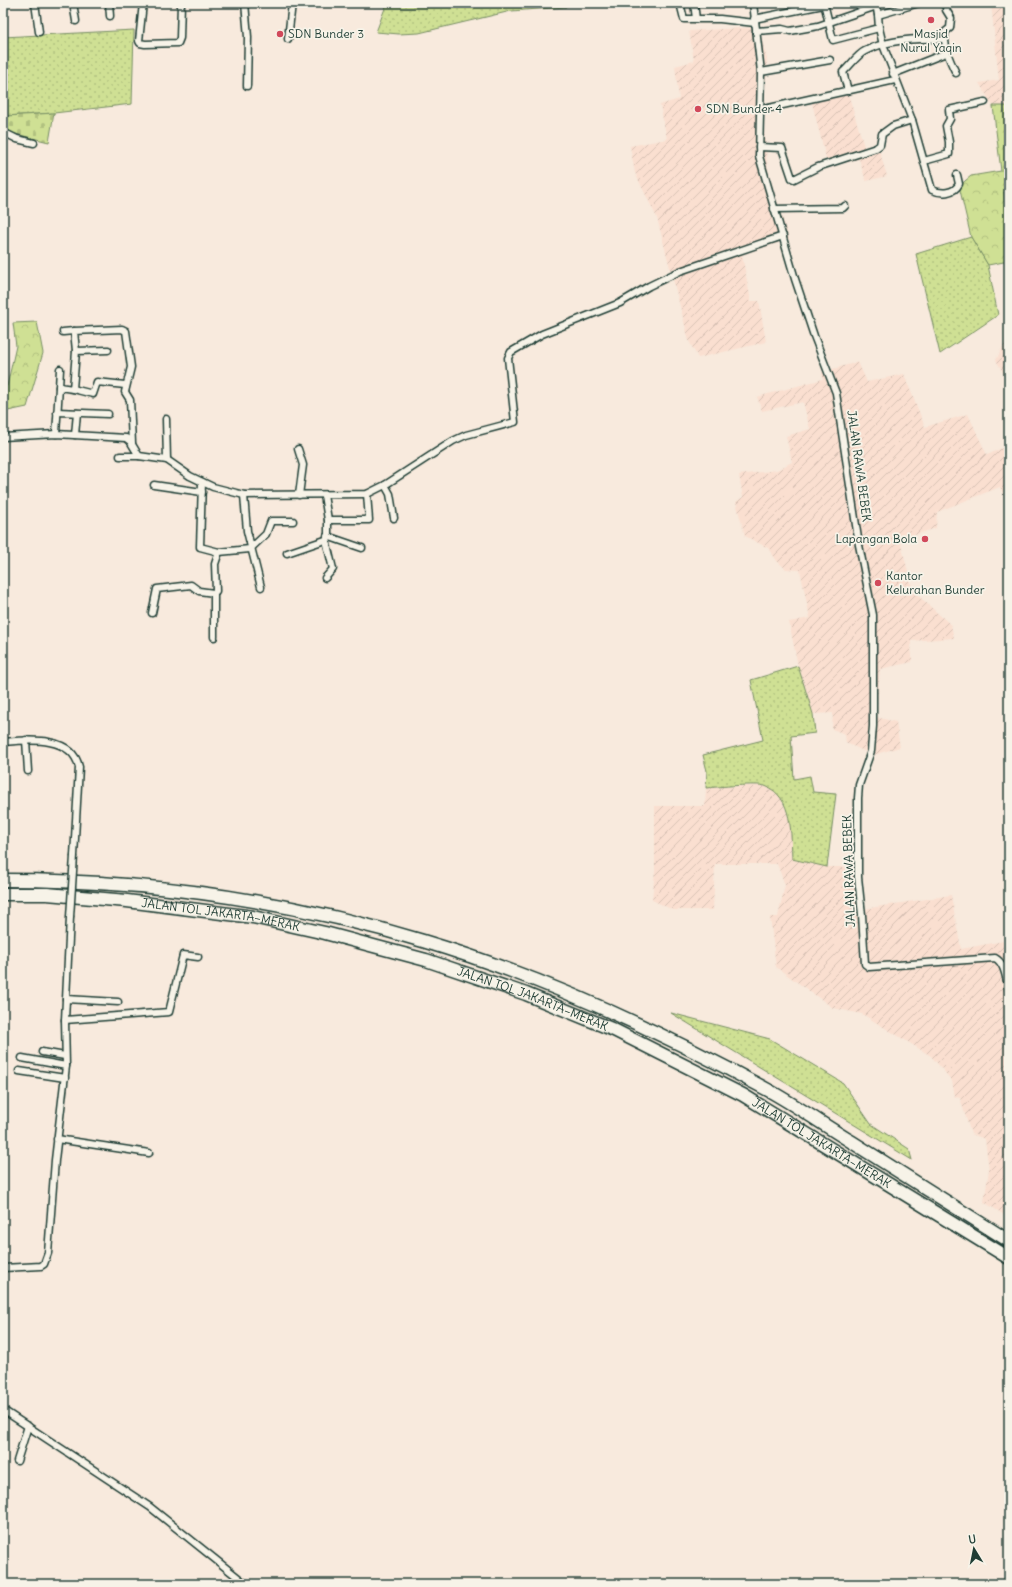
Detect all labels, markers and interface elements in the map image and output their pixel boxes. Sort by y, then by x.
marker: Masjid Nurul Yaqin [926,15,936,25]
place label: SDN Bunder 3 [288,26,364,41]
place label: Masjid Nurul Yaqin [900,26,962,55]
marker: SDN Bunder 3 [275,29,285,39]
place label: SDN Bunder 4 [706,101,782,116]
marker: SDN Bunder 4 [693,104,703,114]
street label: JALAN RAWA BEBEK [844,409,875,523]
place label: Lapangan Bola [836,531,917,546]
marker: Lapangan Bola [920,534,930,544]
place label: Kantor Kelurahan Bunder [886,568,985,597]
marker: Kantor Kelurahan Bunder [873,578,883,588]
street label: JALAN RAWA BEBEK [839,814,858,928]
street label: JALAN TOL JAKARTA–MERAK [141,895,302,934]
street label: JALAN TOL JAKARTA–MERAK [455,963,611,1034]
street label: JALAN TOL JAKARTA–MERAK [750,1094,895,1191]
north arrow [954,1529,994,1569]
text: U [967,1532,977,1547]

